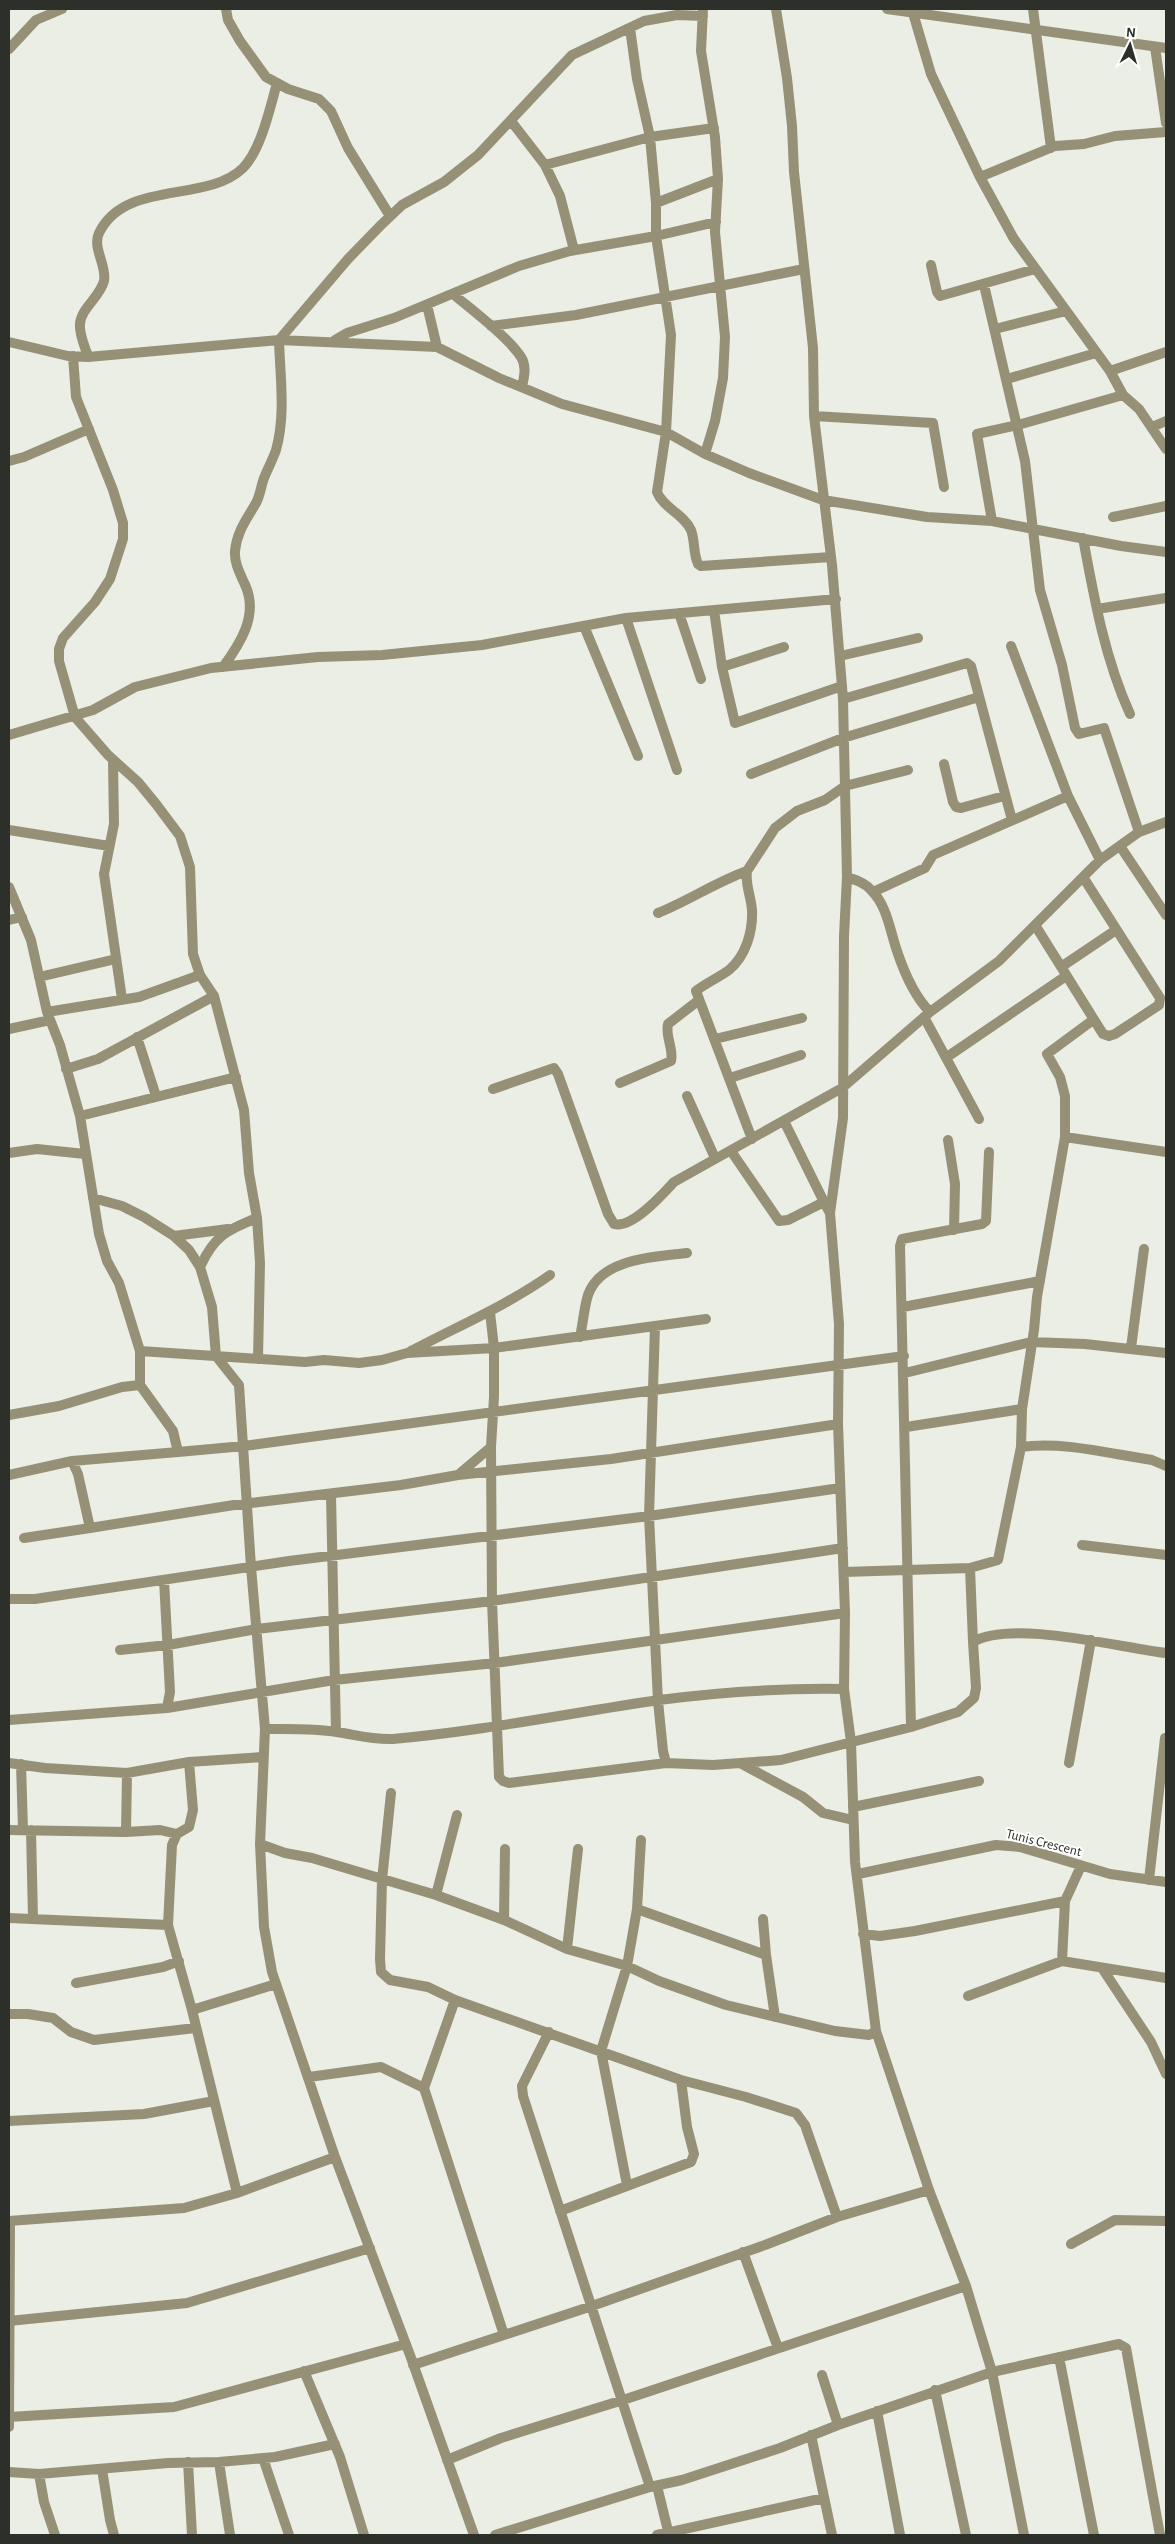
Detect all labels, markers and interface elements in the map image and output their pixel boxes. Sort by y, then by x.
north arrow [1105,20,1155,70]
text: N [1126,26,1137,40]
street label: Tunis Crescent [1004,1827,1084,1859]

